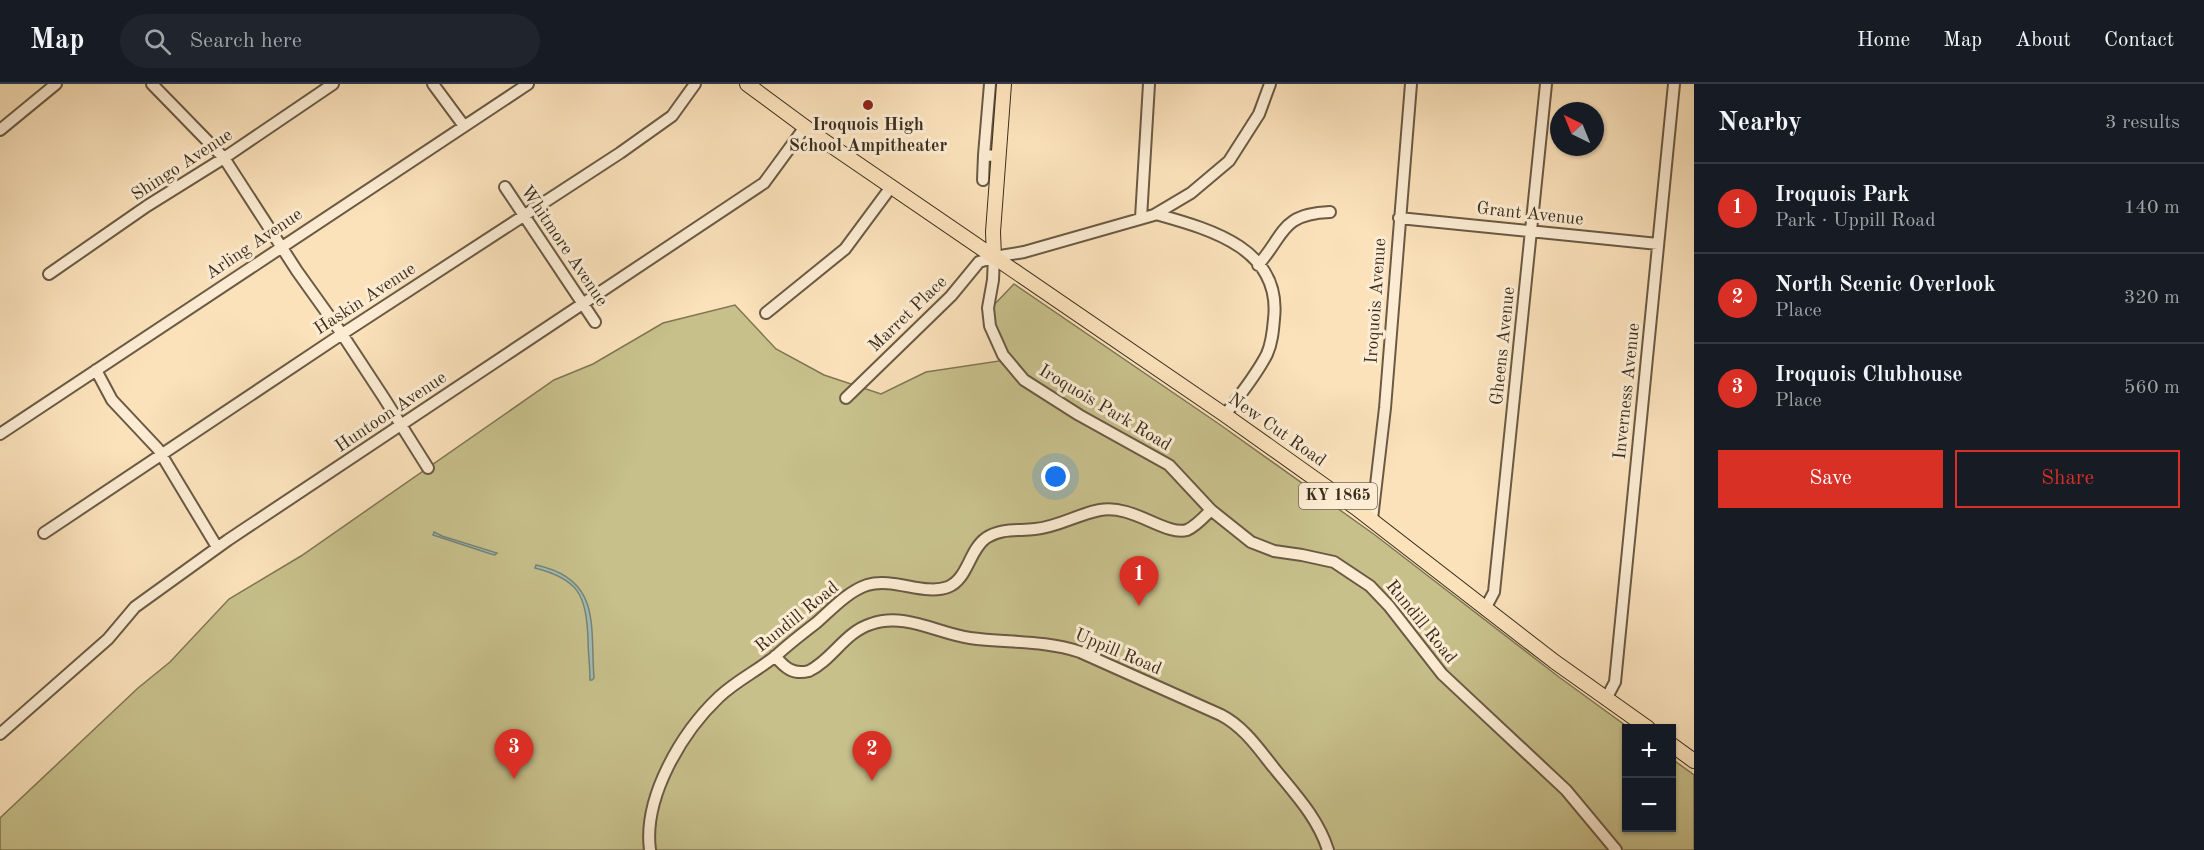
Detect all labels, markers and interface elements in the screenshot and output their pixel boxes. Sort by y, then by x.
search box [120,14,540,68]
icon: search [141,25,174,58]
text: Map [30,27,84,55]
text: Search here [189,30,302,52]
text: Home [1857,30,1910,51]
text: Map [1943,30,1982,51]
text: About [2015,30,2071,51]
text: Contact [2104,30,2174,51]
marker: Iroquois High School Ampitheater [861,98,875,112]
north arrow [1550,102,1604,156]
text: Nearby [1718,110,1802,136]
text: 3 results [2105,113,2180,133]
place label: Iroquois High School Ampitheater [789,116,947,155]
street label: Shingo Avenue [128,126,236,204]
street label: Whitmore Avenue [517,182,611,310]
text: Iroquois Park [1775,184,1910,206]
text: 1 [1732,198,1743,218]
text: 140 m [2124,198,2180,218]
street label: Grant Avenue [1476,199,1584,229]
street label: Arling Avenue [202,205,306,283]
text: Park · Uppill Road [1775,211,1936,231]
street label: Iroquois Avenue [1363,238,1389,364]
street label: Haskin Avenue [311,260,419,338]
street label: Marret Place [866,273,950,355]
text: North Scenic Overlook [1775,274,1996,296]
street label: Gheens Avenue [1488,286,1518,406]
text: 2 [1732,288,1743,308]
text: 320 m [2124,288,2180,308]
text: Place [1775,301,1822,321]
street label: Inverness Avenue [1611,322,1643,460]
street label: Iroquois Park Road [1036,361,1174,455]
text: Iroquois Clubhouse [1775,364,1963,386]
street label: Huntoon Avenue [332,368,450,456]
text: 3 [1732,378,1743,398]
text: 560 m [2124,378,2180,398]
street label: New Cut Road [1225,390,1329,470]
text: Place [1775,391,1822,411]
button: Save [1718,450,1943,508]
button: Share [1955,450,2180,508]
your location [1041,462,1070,491]
road number: KY 1865 [1299,483,1377,509]
pin: 1 [1120,556,1158,606]
street label: Rundill Road [1382,577,1460,667]
street label: Rundill Road [752,578,842,656]
street label: Uppill Road [1072,626,1164,678]
map controls [1622,724,1676,832]
button: + [1622,724,1676,778]
pin: 3 [494,730,534,779]
pin: 2 [852,732,892,781]
button: − [1622,778,1676,832]

